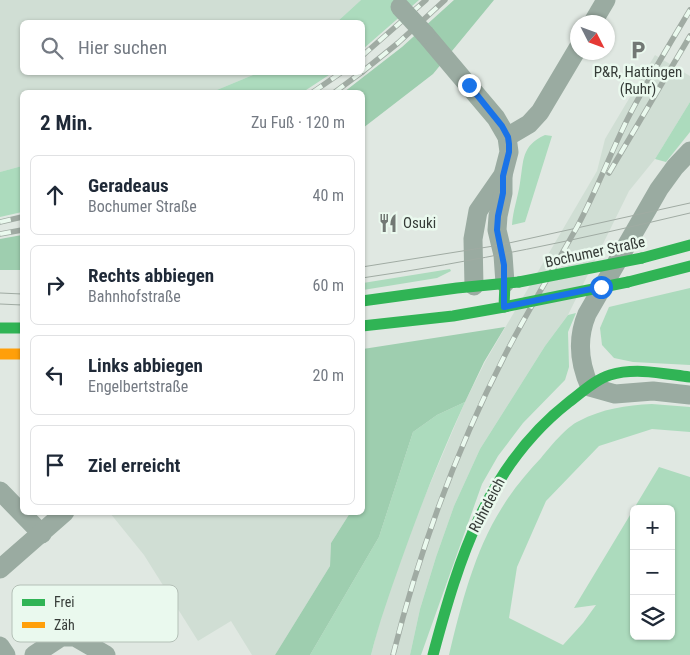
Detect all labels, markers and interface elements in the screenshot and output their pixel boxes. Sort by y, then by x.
north arrow [570,15,615,60]
search box [20,20,365,75]
icon: search [38,34,66,62]
text: Hier suchen [78,36,167,59]
parking icon: P&R, Hattingen (Ruhr) [627,39,649,61]
place label: P&R, Hattingen (Ruhr) [594,63,682,98]
route end [458,74,481,97]
text: 2 Min. [40,111,93,135]
text: Zu Fuß · 120 m [251,113,345,132]
text: Geradeaus [88,174,169,197]
icon: ahead [41,181,69,209]
text: 40 m [312,186,344,205]
text: Bochumer Straße [88,197,197,216]
restaurant icon: Osuki [377,212,399,234]
place label: Osuki [403,214,436,232]
street label: Bochumer Straße [543,233,647,271]
text: Rechts abbiegen [88,264,214,287]
icon: right [41,271,69,299]
text: 60 m [312,276,344,295]
route start [590,276,613,299]
text: Bahnhofstraße [88,287,181,306]
text: Links abbiegen [88,354,203,377]
icon: left [41,361,69,389]
text: 20 m [312,366,344,385]
text: Engelbertstraße [88,377,188,396]
icon: arrive [41,451,69,479]
text: Ziel erreicht [88,454,180,477]
street label: Ruhrdeich [465,475,509,535]
map controls [630,505,675,640]
button: + [630,505,675,550]
button: − [630,550,675,595]
legend [12,585,178,642]
text: Frei [54,594,74,610]
button: layers [630,595,675,640]
text: Zäh [54,617,75,633]

